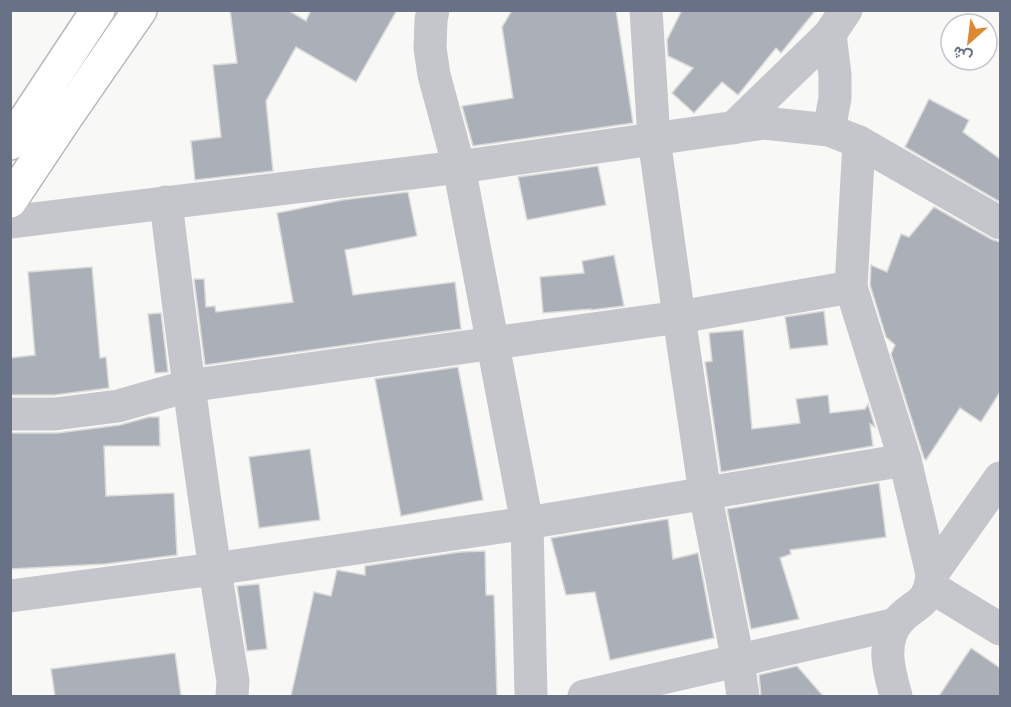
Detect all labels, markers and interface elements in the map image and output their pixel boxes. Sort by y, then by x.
north arrow [939,12,999,72]
text: ش [948,40,976,69]

